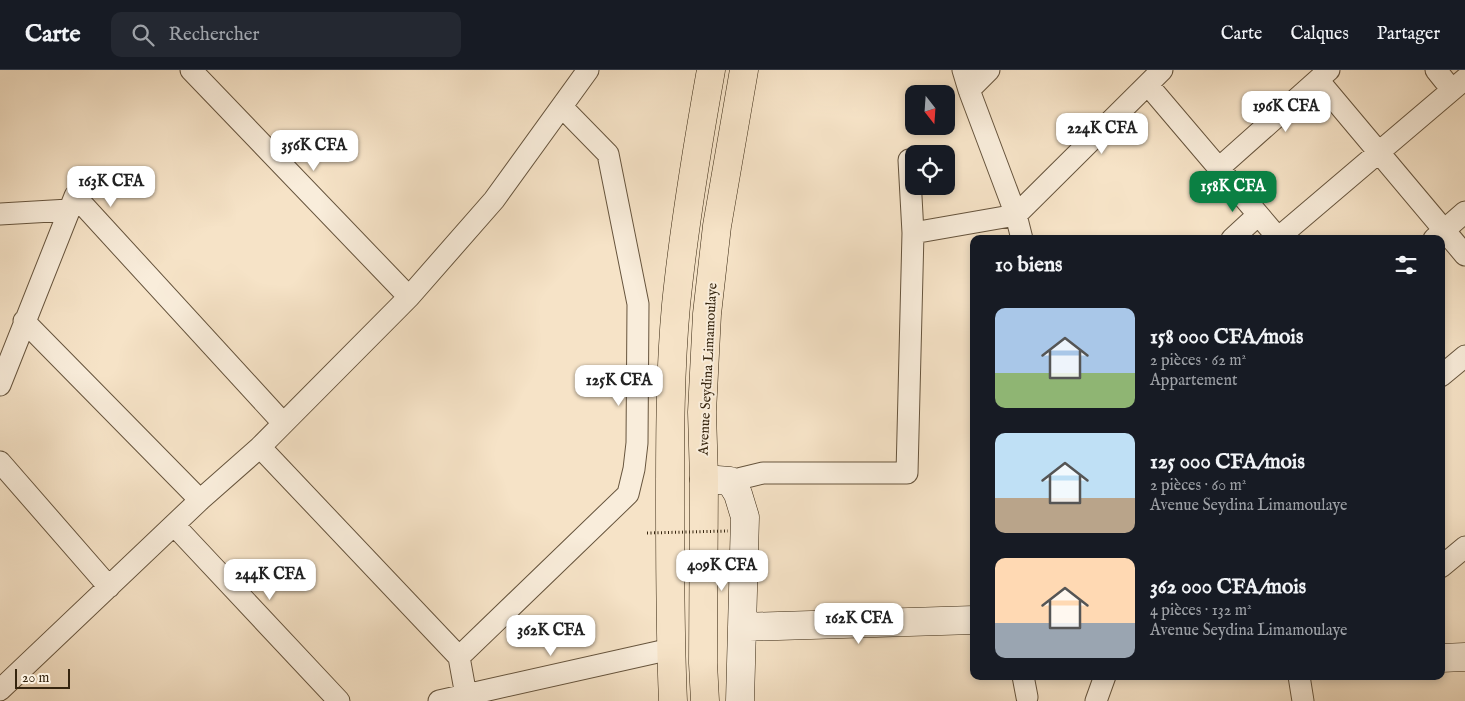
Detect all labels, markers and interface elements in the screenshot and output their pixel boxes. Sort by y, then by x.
search box [111,12,461,57]
text: Carte [25,19,81,50]
icon: search [129,21,157,49]
text: Rechercher [169,23,260,47]
text: Carte [1221,23,1262,46]
text: Calques [1290,23,1349,46]
text: Partager [1377,23,1440,46]
north arrow [905,85,955,135]
map controls [905,85,955,195]
pin: 196K CFA [1234,90,1338,133]
text: 196K CFA [1253,97,1319,117]
pin: 224K CFA [1050,112,1154,155]
text: 224K CFA [1067,119,1137,139]
pin: 356K CFA [262,129,366,172]
text: 356K CFA [281,136,347,156]
button: locate [905,145,955,195]
pin: 163K CFA [59,166,163,208]
pin: 158K CFA [1181,170,1285,213]
text: 163K CFA [78,172,144,192]
text: 158K CFA [1200,177,1266,197]
icon: filters [1392,251,1420,279]
text: 10 biens [995,252,1063,279]
street label: Avenue Seydina Limamoulaye [694,282,722,457]
text: 158 000 CFA/mois [1150,324,1303,351]
icon: home [1035,328,1095,388]
text: 2 pièces · 62 m² [1150,351,1246,371]
pin: 125K CFA [567,364,671,407]
text: 125K CFA [586,371,652,391]
text: Appartement [1150,371,1237,391]
text: 125 000 CFA/mois [1150,449,1305,476]
icon: home [1035,453,1095,513]
text: 2 pièces · 60 m² [1150,476,1246,496]
text: Avenue Seydina Limamoulaye [1150,496,1347,516]
pin: 409K CFA [670,550,774,592]
text: 409K CFA [687,556,757,576]
pin: 244K CFA [218,558,322,601]
text: 244K CFA [235,565,305,585]
text: 362 000 CFA/mois [1150,574,1306,601]
icon: home [1035,578,1095,638]
text: 4 pièces · 132 m² [1150,601,1252,621]
pin: 162K CFA [807,602,911,645]
text: 162K CFA [825,609,893,629]
pin: 362K CFA [499,614,603,657]
text: 362K CFA [517,621,585,641]
text: Avenue Seydina Limamoulaye [1150,621,1347,641]
scale bar [15,666,70,689]
text: 20 m [22,669,49,687]

